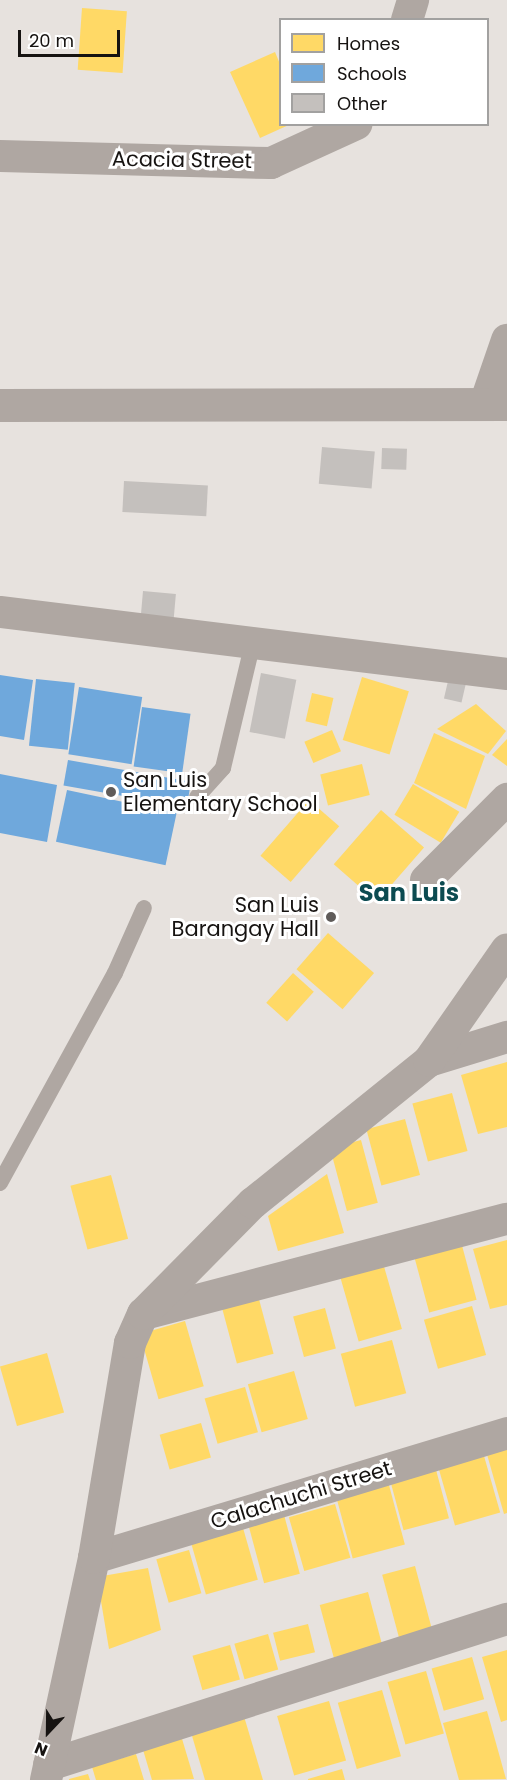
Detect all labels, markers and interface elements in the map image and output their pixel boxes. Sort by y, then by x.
scale bar [21,18,123,56]
legend [279,18,489,126]
text: 20 m [29,28,74,53]
text: Homes [337,31,400,56]
text: Schools [337,61,407,86]
text: Other [337,91,387,116]
street label: Acacia Street [112,146,252,174]
place label: San Luis Elementary School [123,767,318,817]
marker: San Luis Elementary School [104,785,118,799]
district label: San Luis [359,879,459,907]
place label: San Luis Barangay Hall [172,892,319,942]
marker: San Luis Barangay Hall [324,910,338,924]
street label: Calachuchi Street [207,1455,395,1535]
north arrow [18,1702,78,1762]
text: N [31,1736,51,1762]

